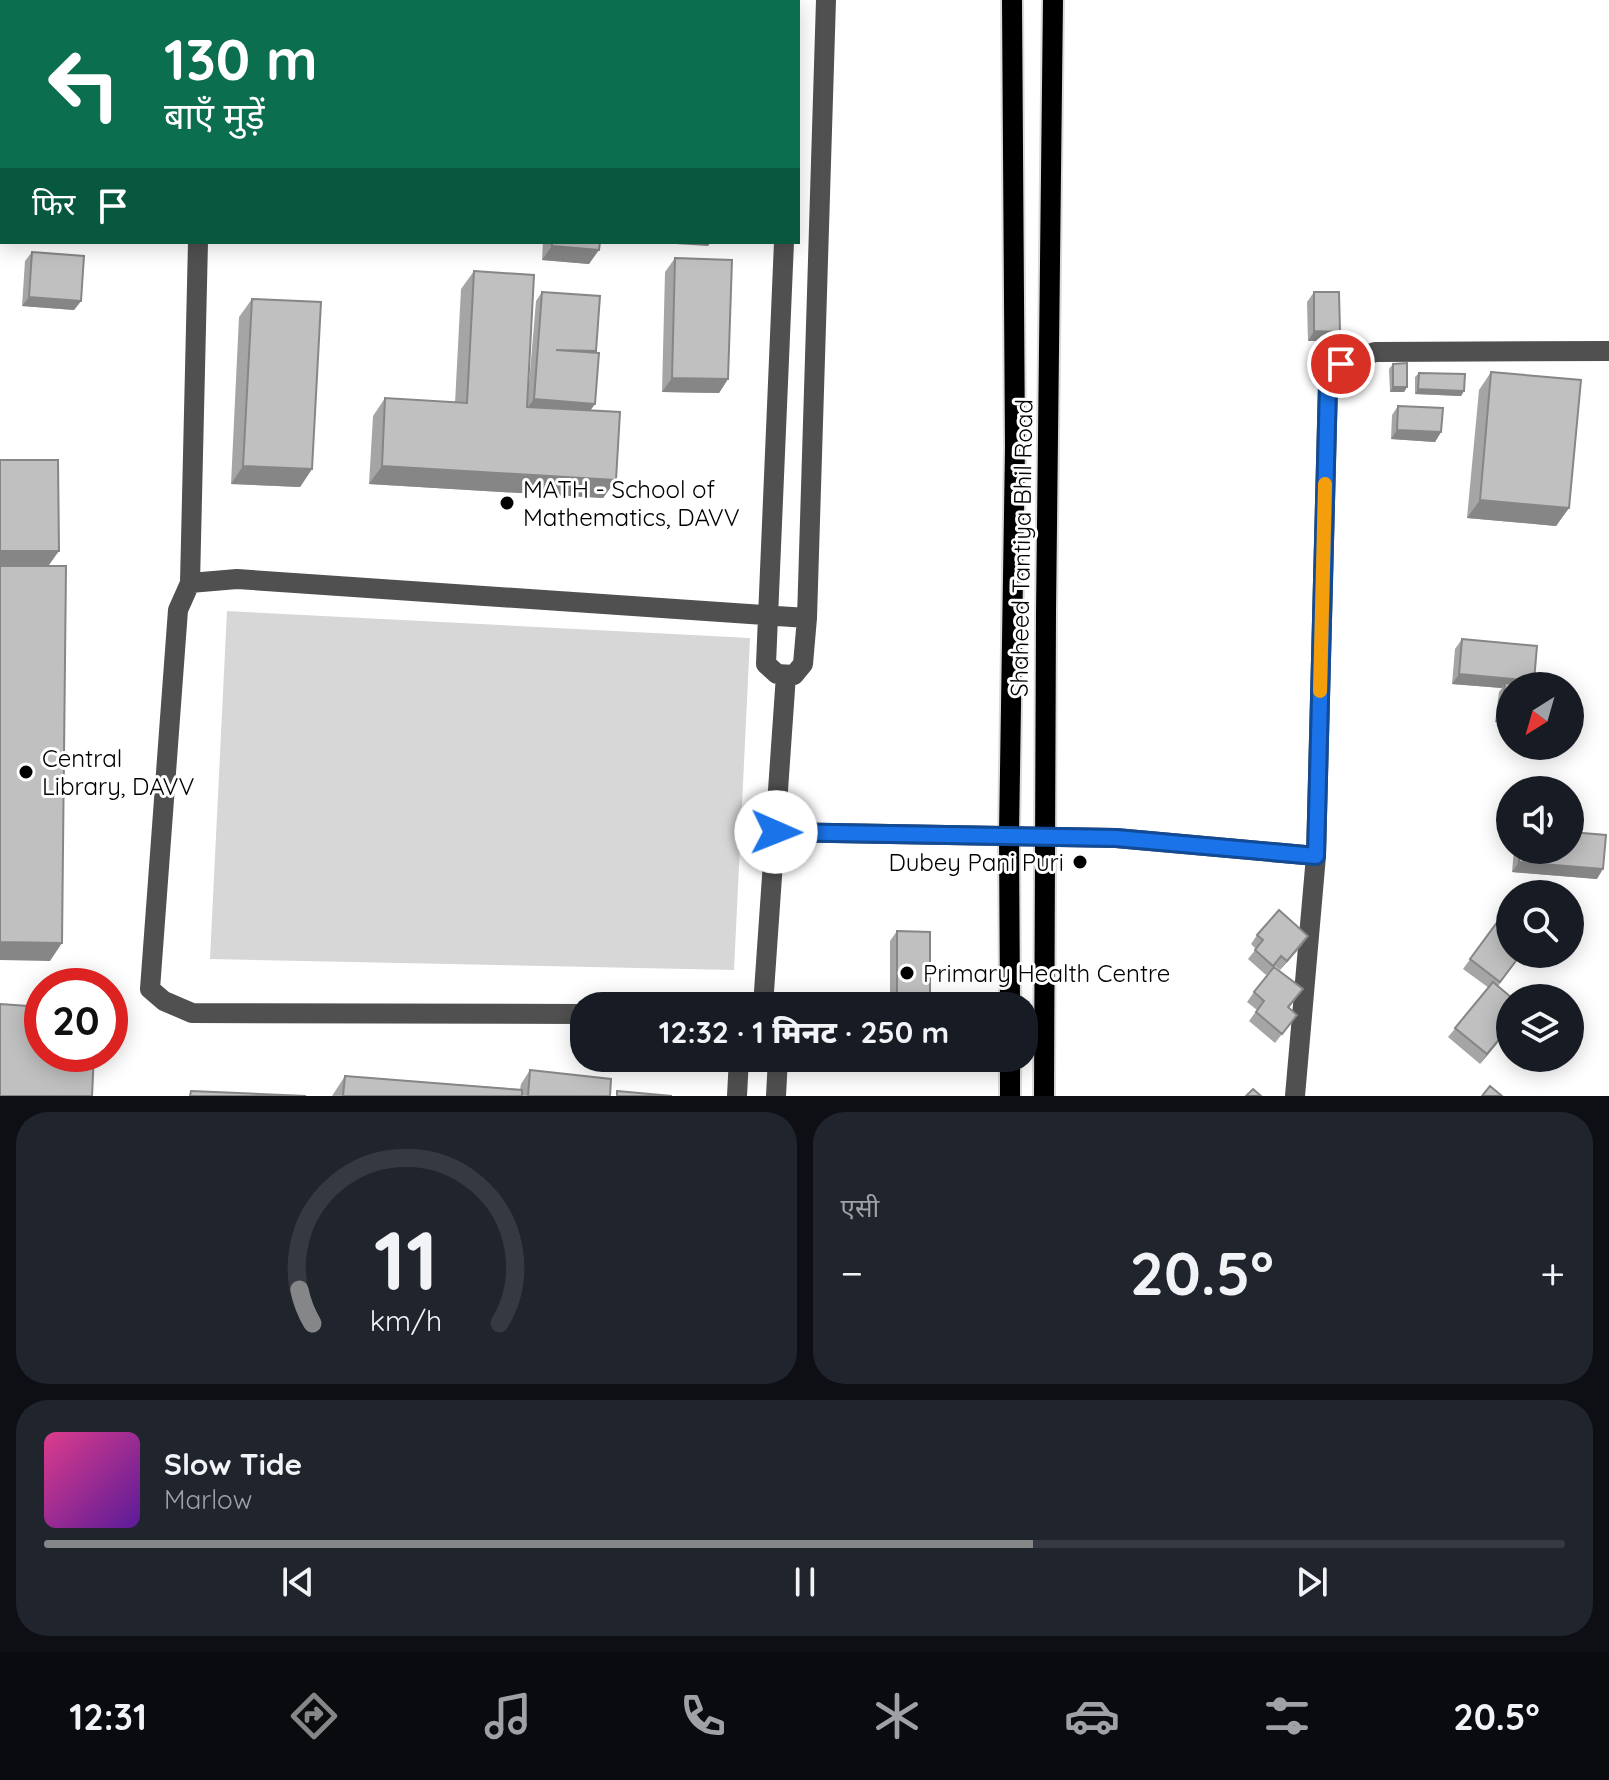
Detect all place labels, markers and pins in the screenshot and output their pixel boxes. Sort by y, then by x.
pin [1307,330,1375,398]
place label: MATH - School of Mathematics, DAVV [523,474,740,532]
marker: MATH - School of Mathematics, DAVV [498,494,516,512]
place label: Central Library, DAVV [42,743,194,801]
marker: Central Library, DAVV [17,763,35,781]
place label: Dubey Pani Puri [888,847,1064,877]
marker: Dubey Pani Puri [1071,853,1089,871]
place label: Primary Health Centre [923,958,1170,988]
marker: Primary Health Centre [898,964,916,982]

